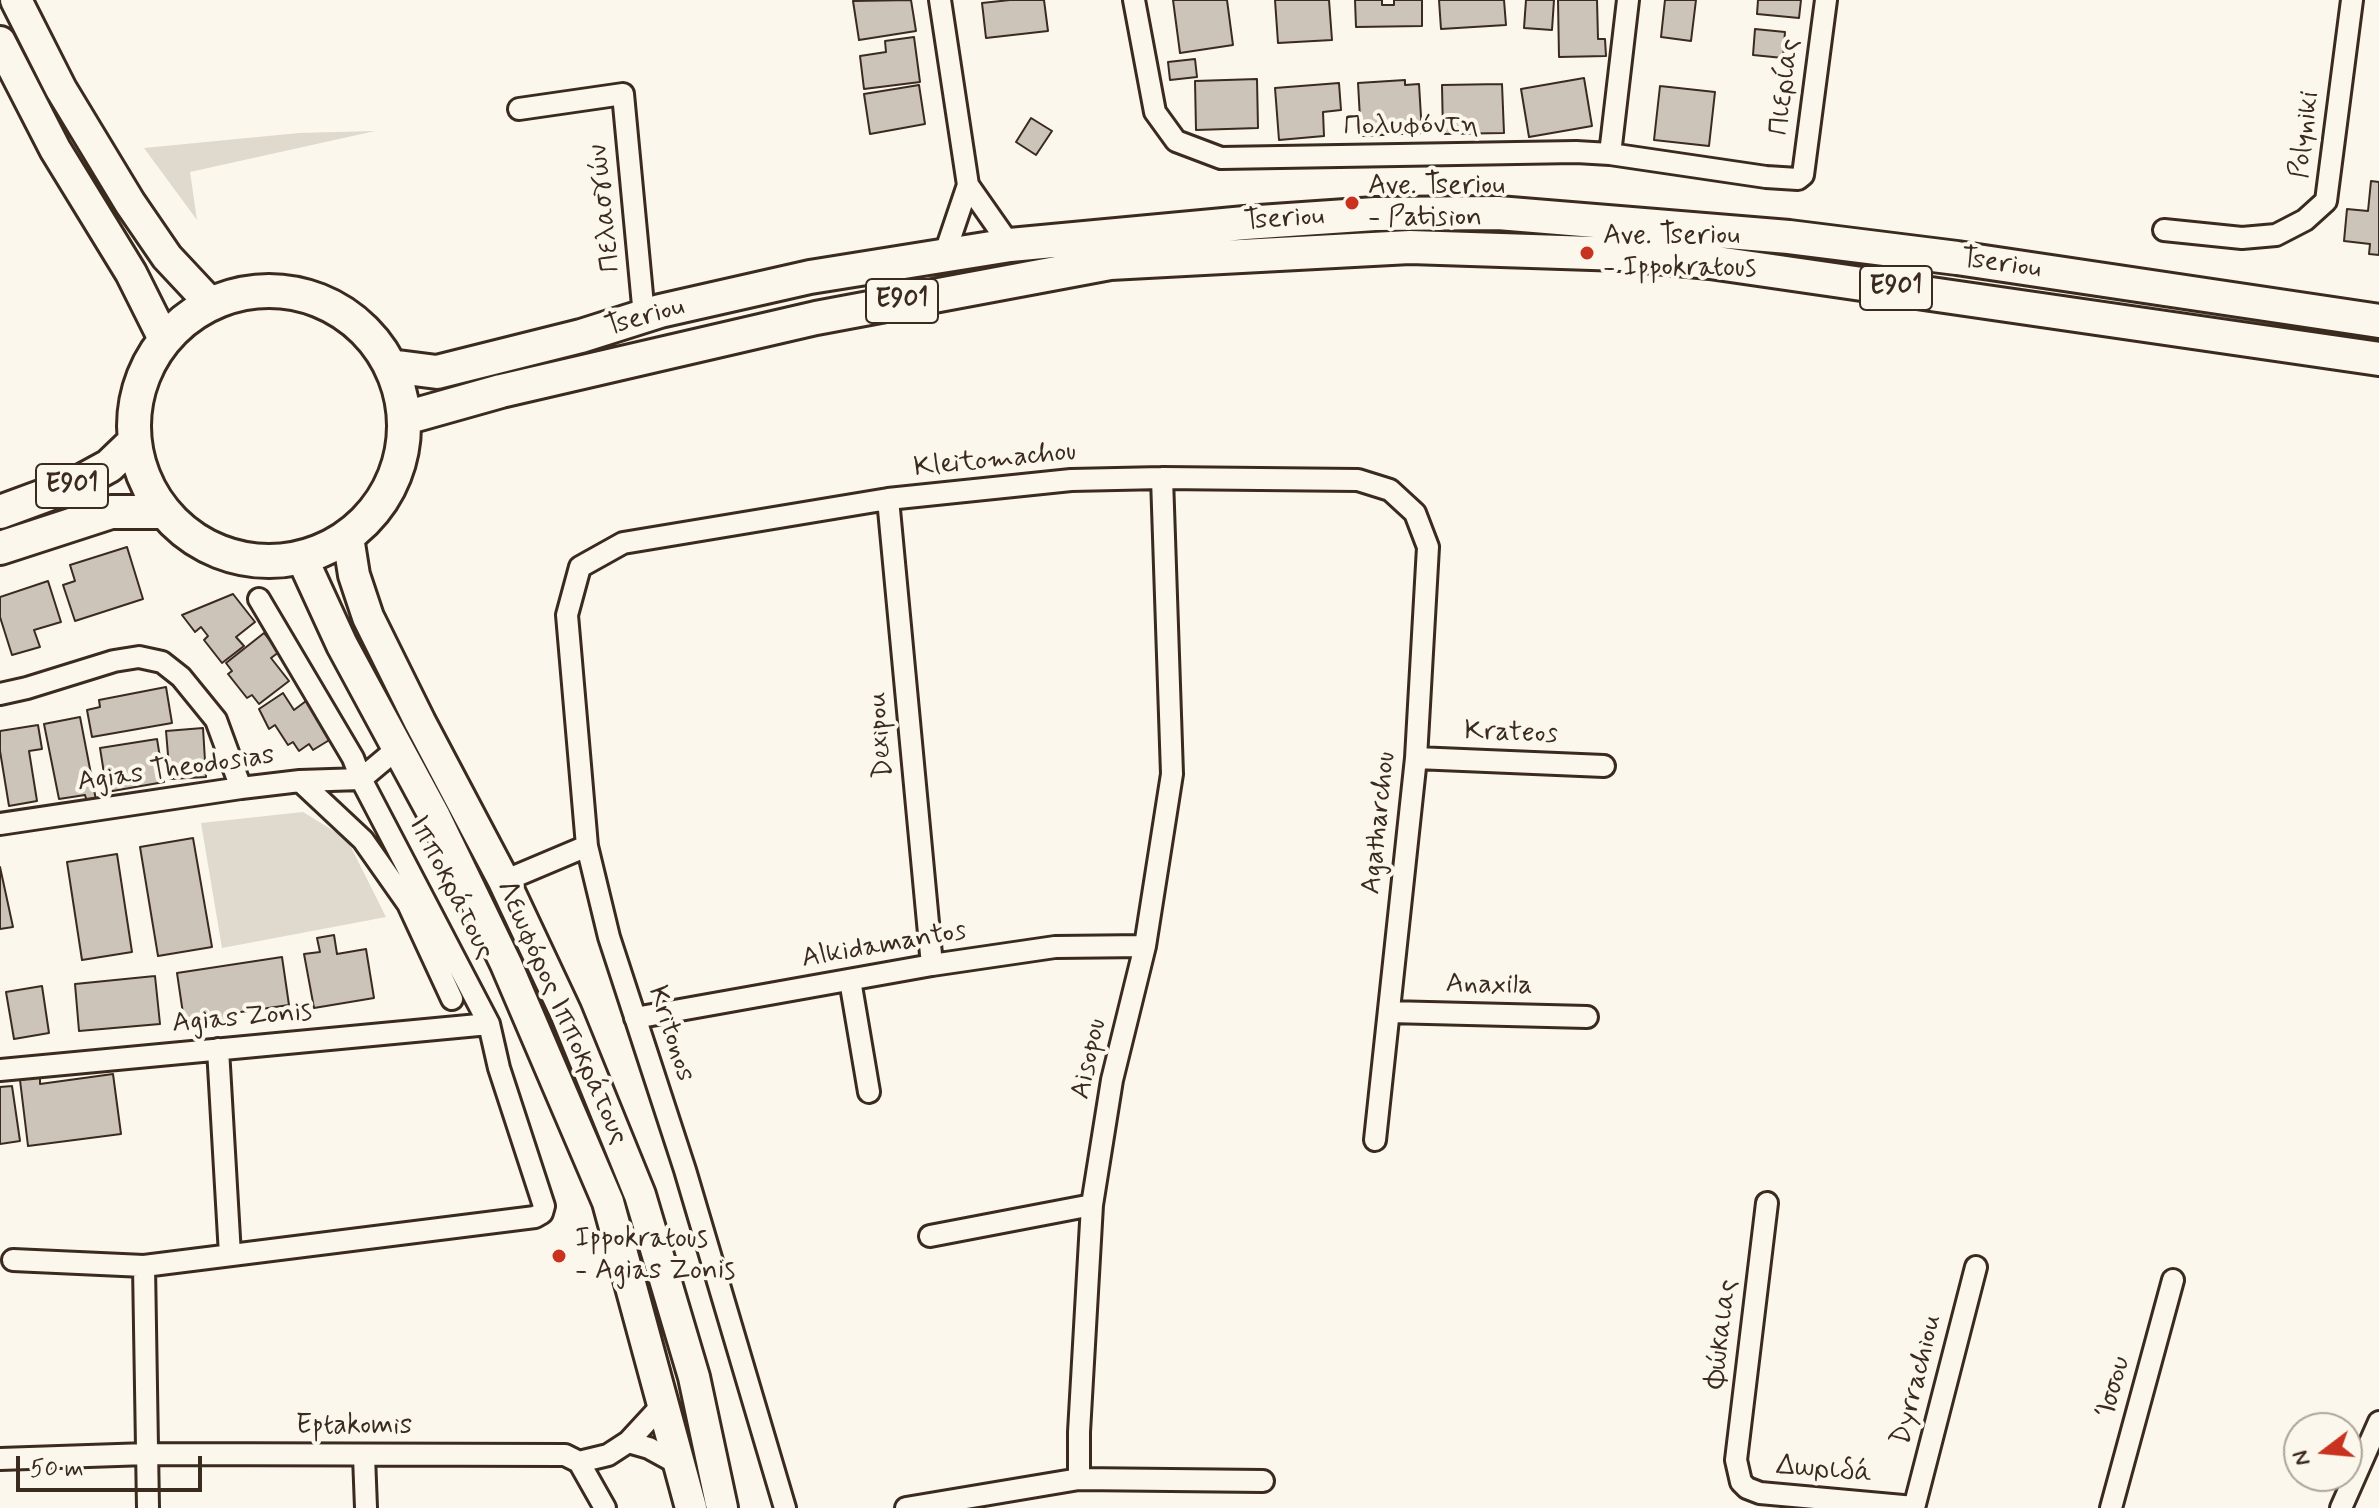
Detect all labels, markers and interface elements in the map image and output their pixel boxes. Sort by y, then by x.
street label: Πιερίας [1763,37,1809,137]
street label: Polyniki [2284,89,2328,181]
street label: Πολυφόντη [1343,109,1479,145]
street label: Πελασγών [583,142,629,274]
place label: Ave. Tseriou - Patision [1368,170,1505,236]
marker: Ave. Tseriou - Patision [1343,194,1361,212]
street label: Tseriou [1243,200,1325,240]
place label: Ave. Tseriou - Ippokratous [1603,220,1756,286]
street label: Tseriou [1959,243,2043,287]
marker: Ave. Tseriou - Ippokratous [1578,244,1596,262]
road number: E901 [1860,266,1932,310]
road number: E901 [866,279,938,323]
street label: Tseriou [602,291,688,345]
street label: Kleitomachou [912,436,1078,486]
road number: E901 [36,464,108,508]
street label: Dexipou [861,691,903,779]
street label: Krateos [1464,716,1558,752]
street label: Agias Theodosias [75,740,277,800]
street label: Agatharchou [1356,750,1404,896]
street label: Ιπποκράτους [400,811,500,965]
street label: Λεωφόρος Ιπποκράτους [488,876,634,1150]
street label: Alkidamantos [799,915,969,977]
street label: Anaxila [1445,968,1533,1004]
street label: Kritonos [639,982,701,1086]
street label: Agias Zonis [171,996,313,1042]
street label: Aisopou [1065,1015,1115,1103]
place label: Ippokratous - Agias Zonis [575,1223,735,1289]
marker: Ippokratous - Agias Zonis [550,1247,568,1265]
street label: Φώκαιας [1700,1278,1746,1390]
street label: Dyrrachiou [1886,1311,1950,1449]
street label: Ίσσου [2091,1353,2139,1421]
street label: Eptakomis [296,1410,412,1444]
north arrow [2283,1412,2363,1492]
scale bar [20,1440,206,1490]
text: N [2286,1447,2317,1469]
street label: Δωριδά [1775,1450,1873,1492]
text: 50 m [30,1454,84,1485]

